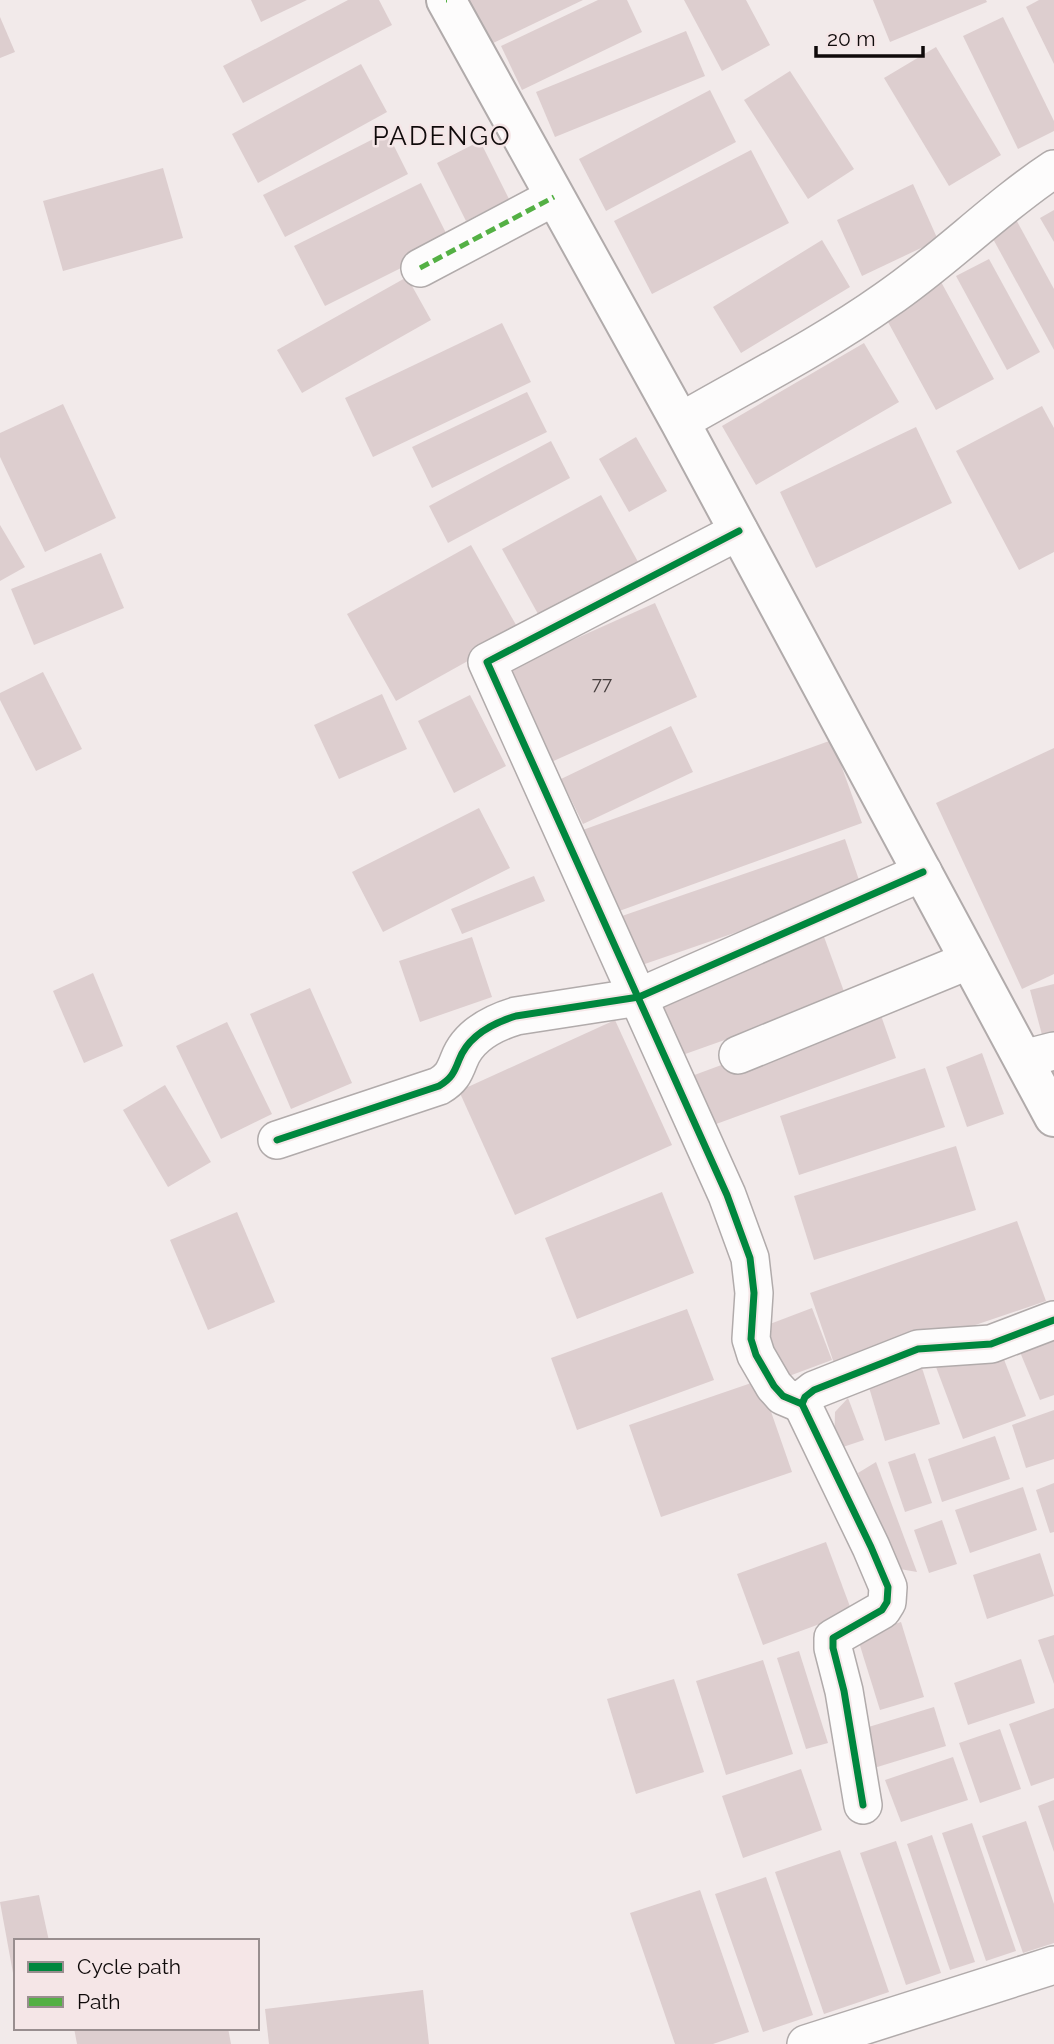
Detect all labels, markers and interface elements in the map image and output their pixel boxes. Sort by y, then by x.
scale bar [816,14,923,58]
text: 20 m [827,26,875,51]
district label: PADENGO [372,121,512,151]
house number: 77 [592,672,612,694]
legend [14,1939,259,2030]
text: Cycle path [77,1954,181,1979]
text: Path [77,1989,121,2014]

